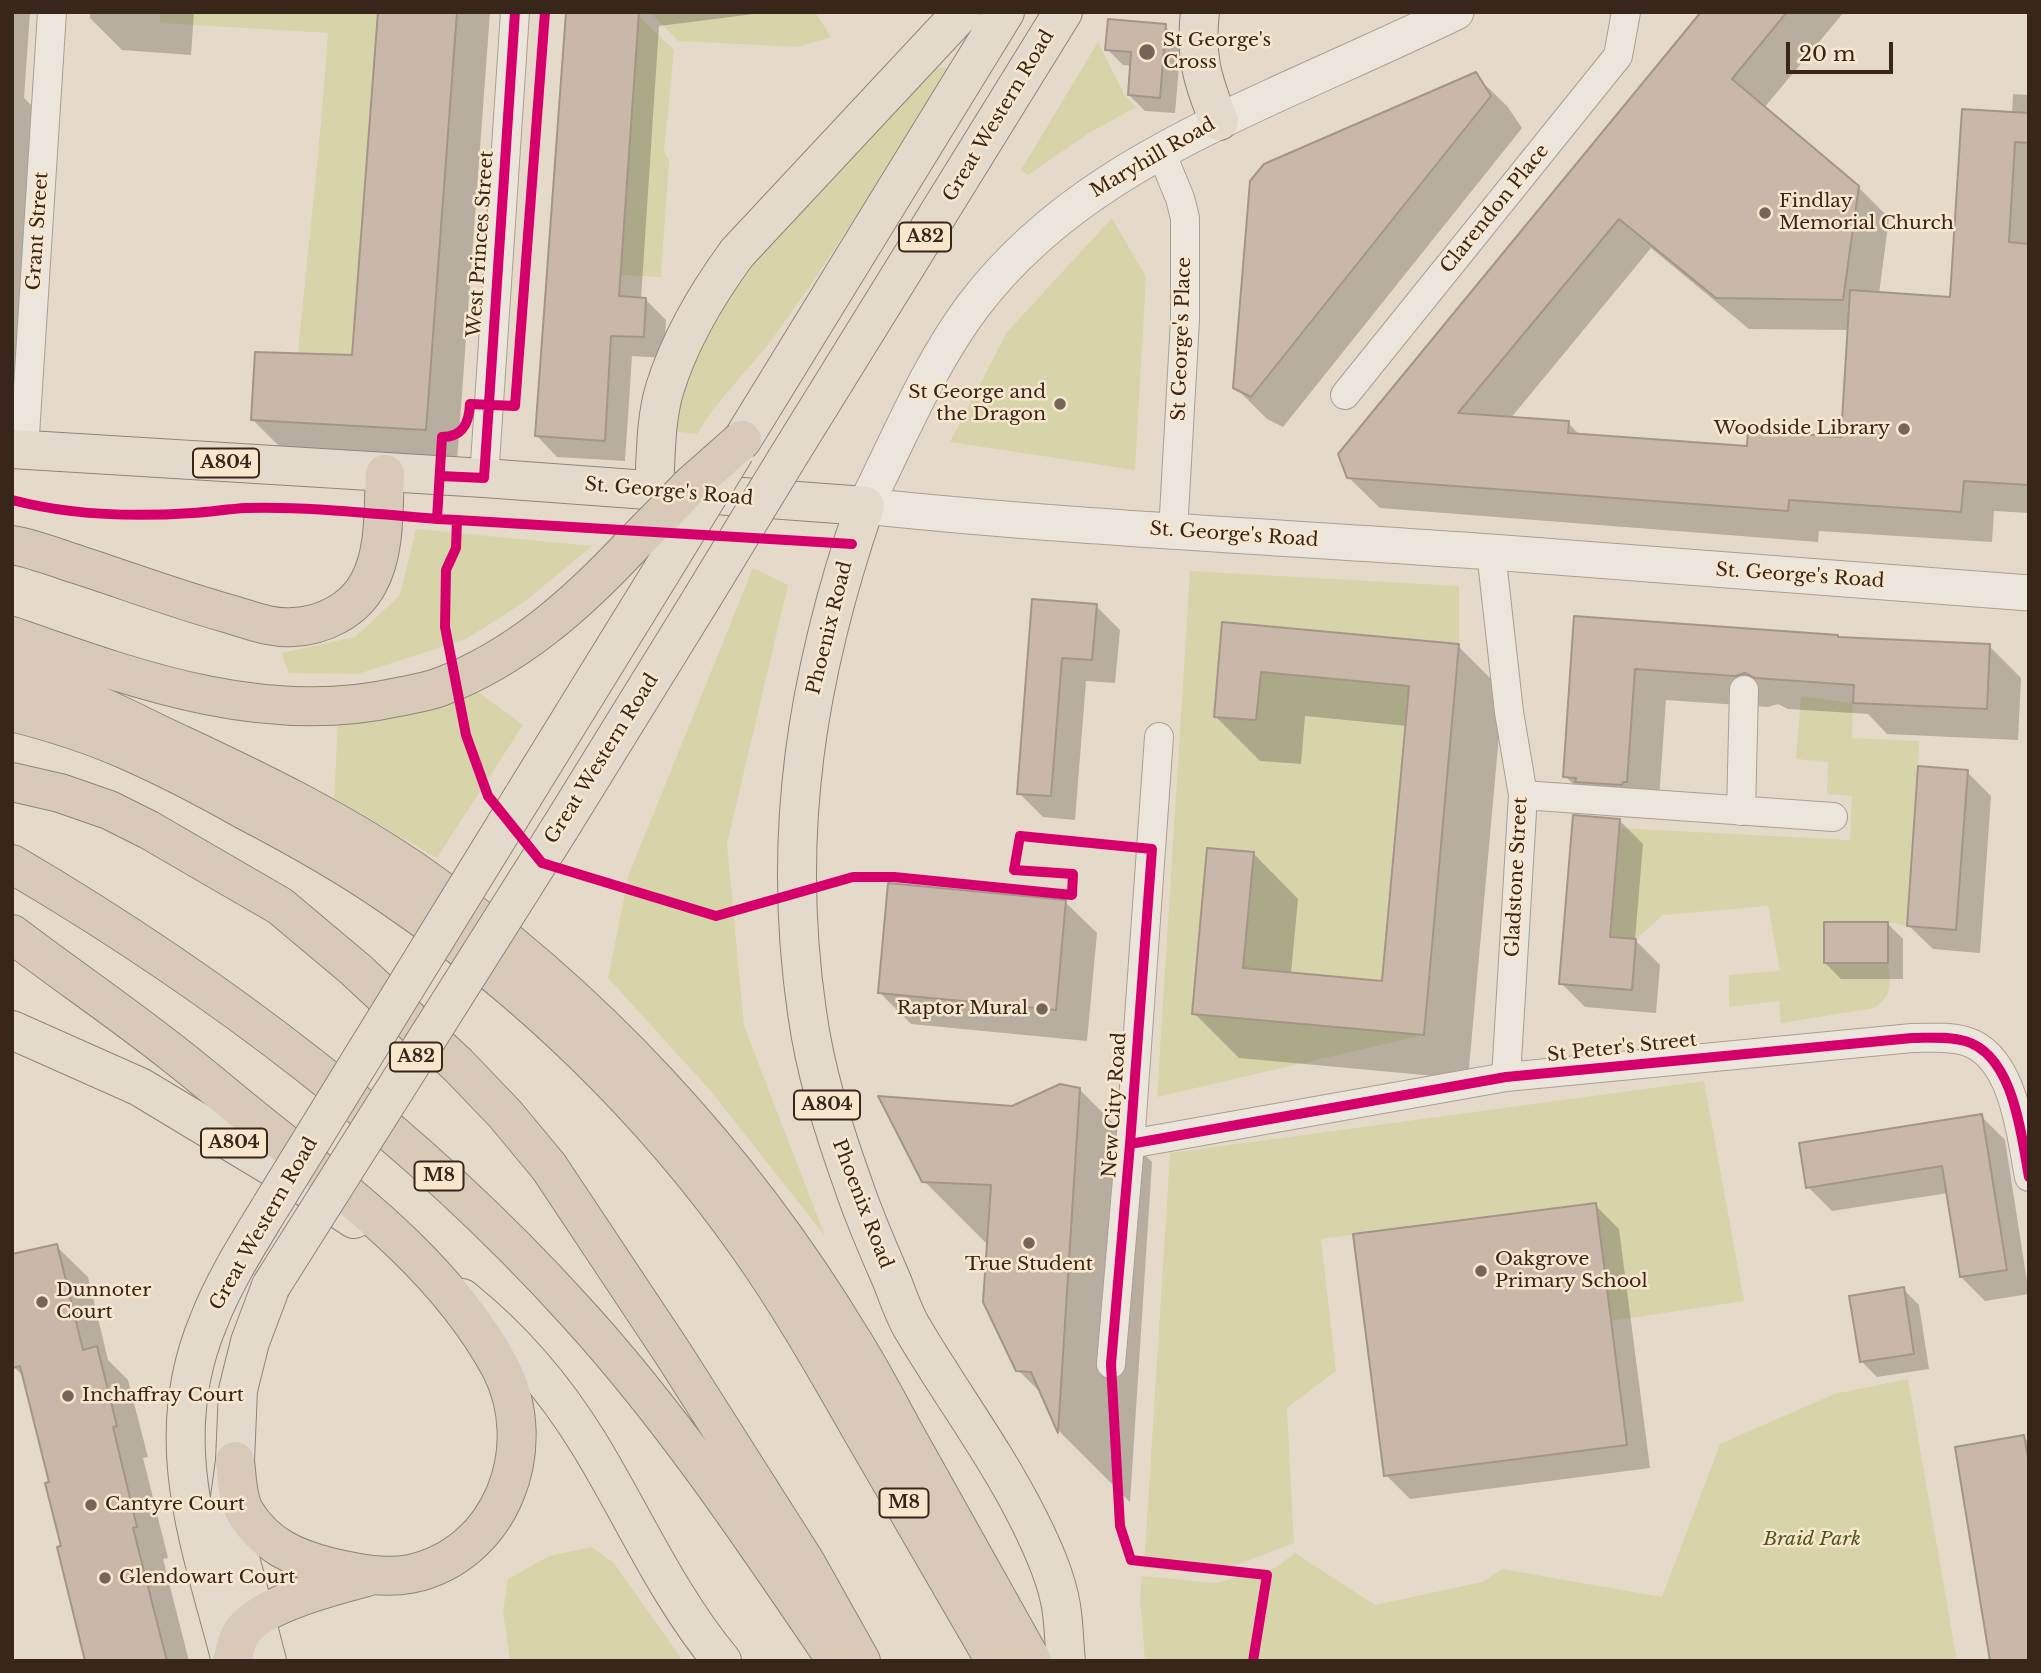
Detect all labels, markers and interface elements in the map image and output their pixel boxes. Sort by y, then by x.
street label: Great Western Road [939,26,1059,206]
scale bar [1789,28,1896,72]
place label: St George's Cross [1163,30,1271,74]
text: 20 m [1799,41,1856,67]
marker: St George's Cross [1137,42,1157,62]
street label: Maryhill Road [1087,113,1219,203]
street label: Clarendon Place [1436,140,1554,278]
street label: West Princes Street [463,150,499,338]
street label: Grant Street [22,171,54,291]
place label: Findlay Memorial Church [1779,191,1954,235]
marker: Findlay Memorial Church [1757,205,1773,221]
road number: A82 [899,222,951,251]
street label: St George's Place [1168,256,1196,422]
place label: St George and the Dragon [908,382,1046,426]
marker: St George and the Dragon [1052,396,1068,412]
place label: Woodside Library [1714,418,1890,440]
marker: Woodside Library [1896,421,1912,437]
road number: A804 [193,448,259,477]
street label: St. George's Road [584,473,754,511]
street label: St. George's Road [1149,518,1319,552]
street label: Phoenix Road [802,559,858,697]
street label: St. George's Road [1715,559,1885,593]
street label: Great Western Road [540,670,664,848]
street label: Gladstone Street [1501,796,1533,958]
place label: Raptor Mural [897,998,1028,1020]
marker: Raptor Mural [1034,1001,1050,1017]
street label: St Peter's Street [1546,1029,1698,1067]
street label: New City Road [1099,1031,1131,1179]
road number: A82 [390,1042,442,1072]
road number: A804 [794,1090,860,1120]
road number: A804 [201,1128,267,1158]
street label: Great Western Road [205,1133,323,1315]
street label: Phoenix Road [827,1136,897,1272]
road number: M8 [414,1162,464,1190]
marker: True Student [1021,1235,1037,1251]
place label: Oakgrove Primary School [1495,1249,1648,1293]
place label: True Student [965,1254,1093,1276]
marker: Oakgrove Primary School [1473,1263,1489,1279]
place label: Dunnoter Court [56,1280,151,1324]
marker: Dunnoter Court [34,1294,50,1310]
place label: Inchaffray Court [82,1385,244,1407]
marker: Inchaffray Court [60,1388,76,1404]
road number: M8 [880,1488,928,1518]
place label: Cantyre Court [105,1494,245,1516]
marker: Cantyre Court [83,1497,99,1513]
park label: Braid Park [1763,1529,1861,1551]
place label: Glendowart Court [119,1567,295,1589]
marker: Glendowart Court [97,1570,113,1586]

